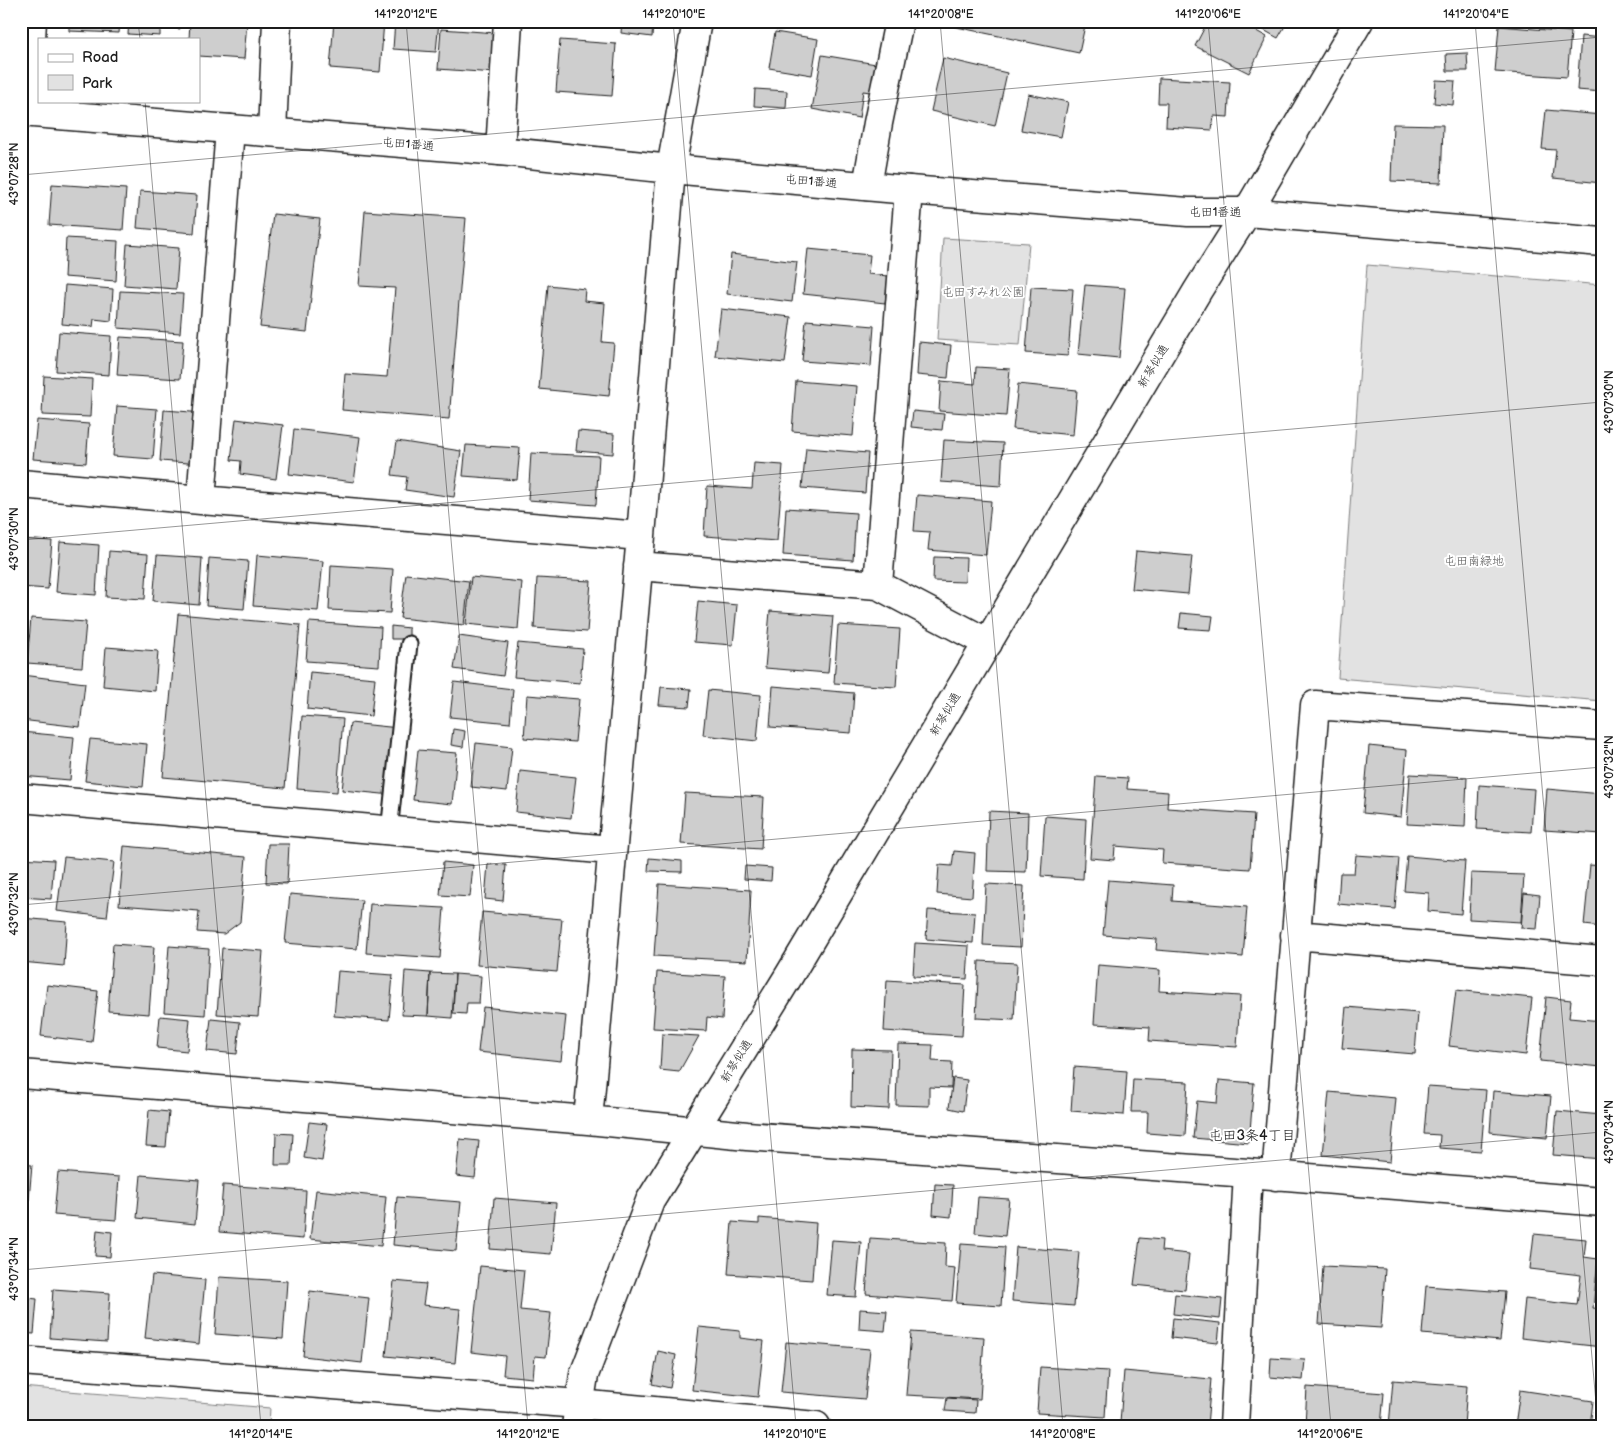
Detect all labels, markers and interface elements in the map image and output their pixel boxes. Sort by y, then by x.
text: 141°20'12"E [374,7,438,22]
text: 141°20'10"E [642,7,706,22]
text: 141°20'08"E [908,7,974,22]
text: 141°20'06"E [1175,7,1241,22]
text: 141°20'04"E [1443,7,1509,22]
legend [38,38,200,102]
text: Road [82,48,118,67]
text: Park [82,74,113,93]
street label: 屯田1番通 [381,135,435,154]
text: 43°07'28"N [7,142,22,206]
street label: 屯田1番通 [784,172,838,191]
street label: 屯田1番通 [1189,205,1241,220]
park label: 屯田すみれ公園 [941,285,1025,300]
street label: 新琴似通 [1135,342,1172,391]
text: 43°07'30"N [1602,370,1617,434]
text: 43°07'30"N [7,507,22,571]
park label: 屯田南緑地 [1444,554,1504,569]
street label: 新琴似通 [927,690,964,739]
text: 43°07'32"N [1602,735,1617,799]
text: 43°07'32"N [7,872,22,936]
street label: 新琴似通 [717,1037,756,1086]
text: 43°07'34"N [1602,1100,1617,1164]
district label: 屯田3条4丁目 [1208,1127,1296,1144]
text: 43°07'34"N [7,1237,22,1301]
text: 141°20'14"E [229,1427,293,1442]
text: 141°20'12"E [496,1427,560,1442]
text: 141°20'10"E [763,1427,827,1442]
text: 141°20'08"E [1030,1427,1096,1442]
text: 141°20'06"E [1297,1427,1363,1442]

